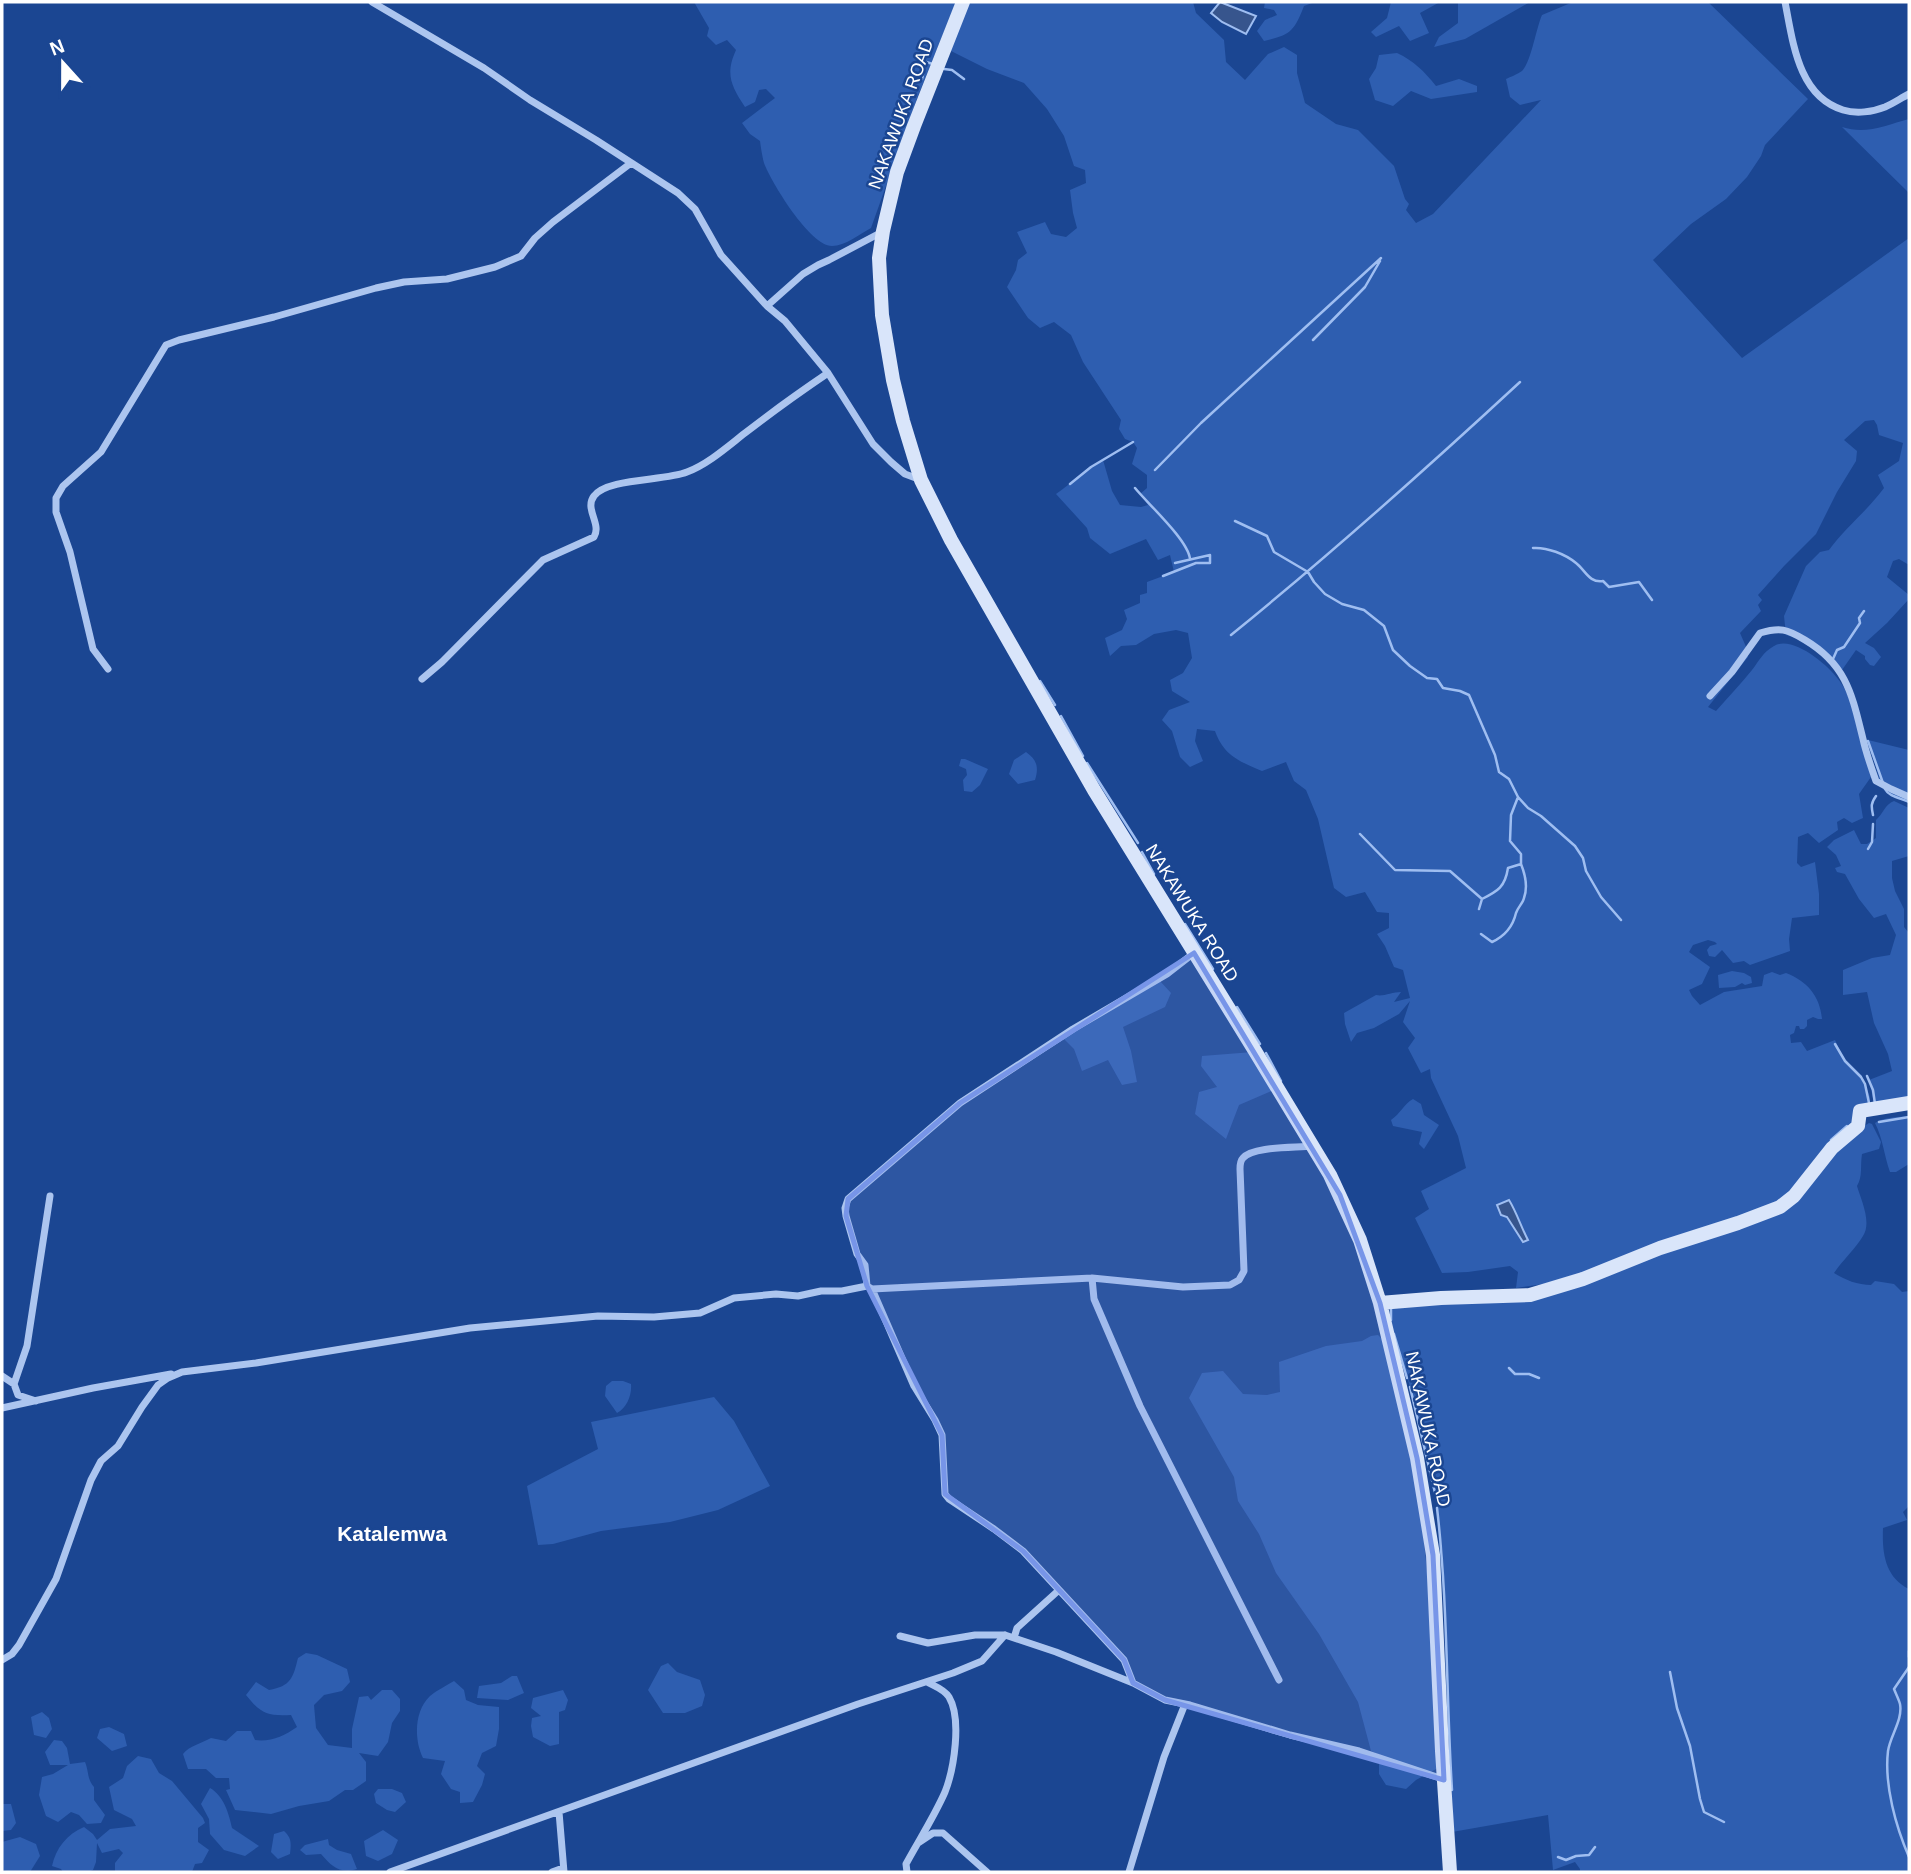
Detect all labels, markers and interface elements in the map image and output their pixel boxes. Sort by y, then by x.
north arrow [28,28,98,98]
text: N [47,35,67,60]
street label: NAKAWUKA ROAD [865,36,937,192]
street label: NAKAWUKA ROAD [1142,841,1242,985]
street label: NAKAWUKA ROAD [1402,1349,1454,1509]
district label: Katalemwa [337,1522,447,1545]

